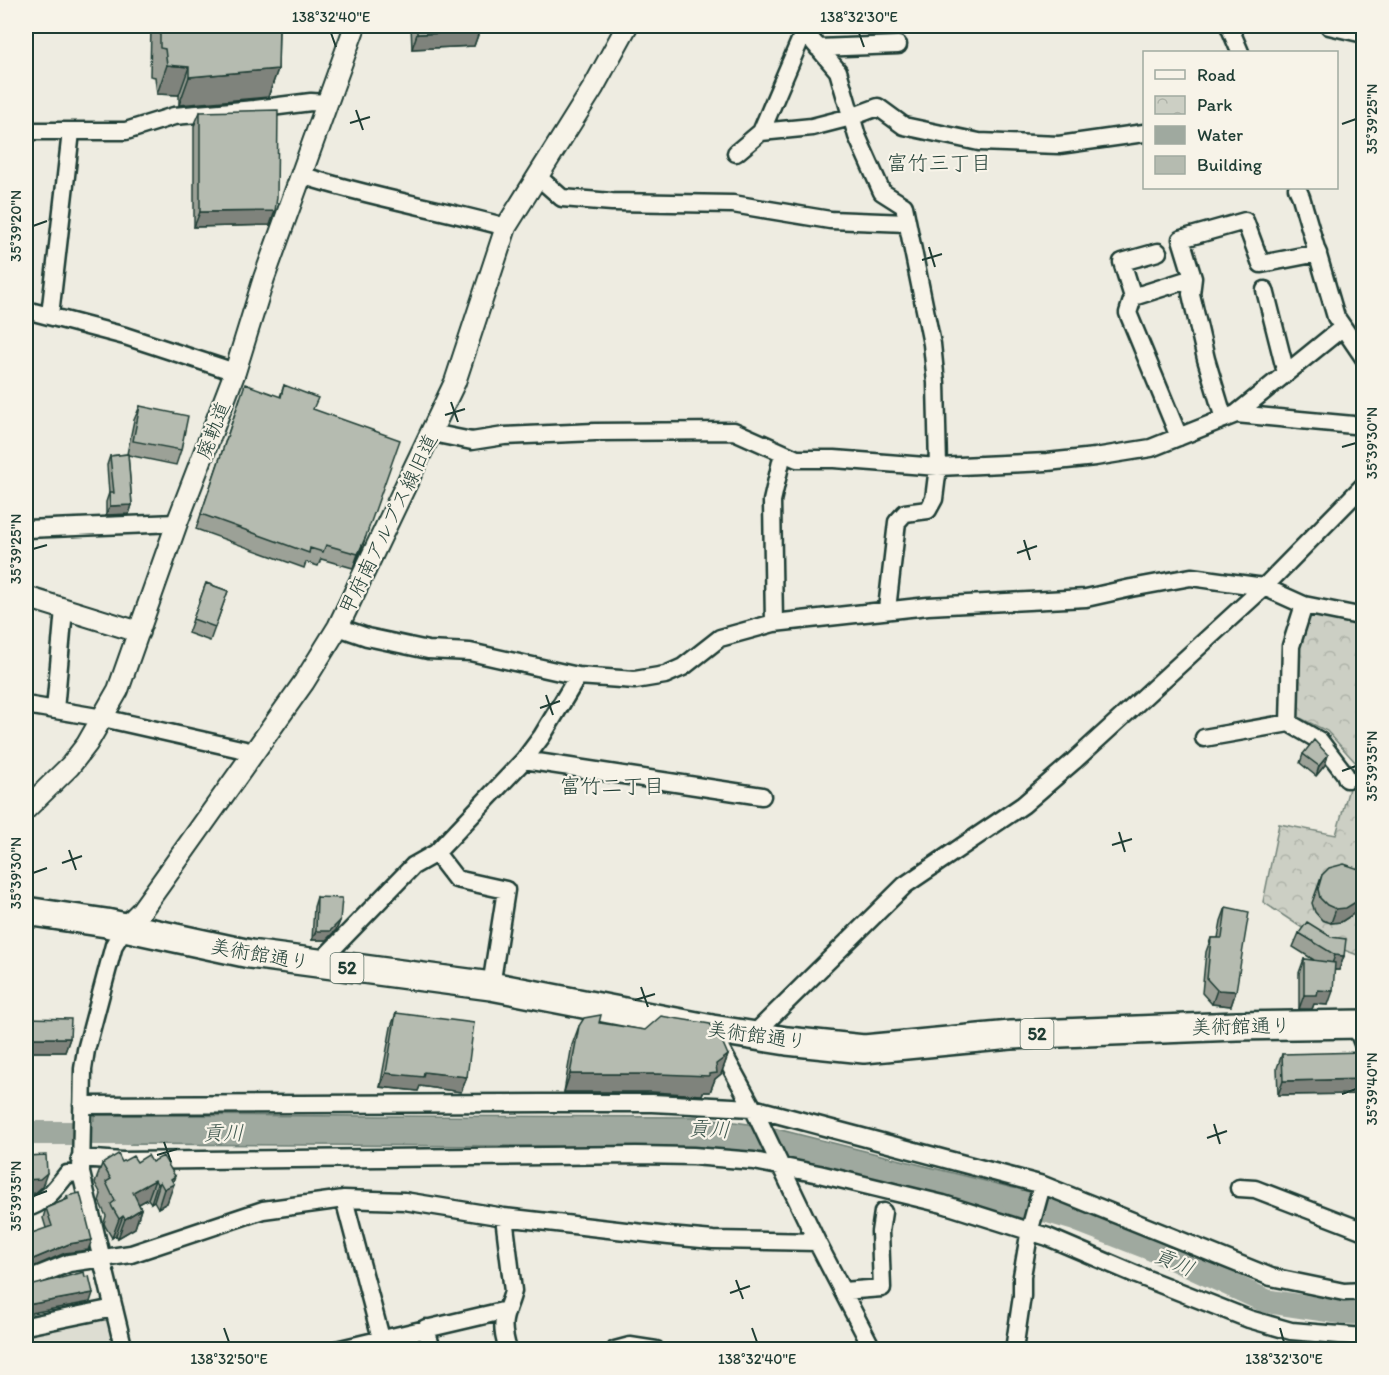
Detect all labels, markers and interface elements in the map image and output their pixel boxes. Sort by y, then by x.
text: 138°32'40"E [292,8,370,26]
text: 138°32'30"E [820,8,898,26]
legend [1143,51,1338,189]
text: Road [1197,64,1236,86]
text: 35°39'25"N [1363,84,1381,154]
text: Park [1197,94,1232,116]
text: Water [1197,124,1243,146]
district label: 富竹三丁目 [887,150,992,175]
text: Building [1197,154,1263,176]
text: 35°39'20"N [7,190,25,262]
street label: 廃軌道 [191,398,235,462]
text: 35°39'30"N [1363,407,1381,479]
street label: 甲府南アルプス線旧道 [334,430,442,618]
text: 35°39'25"N [7,514,25,584]
text: 35°39'35"N [1363,731,1381,801]
district label: 富竹二丁目 [560,773,665,798]
text: 35°39'30"N [7,837,25,909]
street label: 美術館通り [209,933,311,975]
road number: 52 [330,953,364,983]
street label: 美術館通り [1191,1013,1291,1039]
street label: 美術館通り [706,1016,808,1054]
road number: 52 [1020,1019,1054,1049]
text: 35°39'40"N [1363,1052,1381,1126]
water label: 貢川 [687,1115,731,1142]
water label: 貢川 [202,1120,244,1145]
text: 35°39'35"N [7,1161,25,1231]
water label: 貢川 [1150,1242,1198,1281]
text: 138°32'50"E [190,1350,268,1368]
text: 138°32'40"E [718,1350,796,1368]
text: 138°32'30"E [1245,1350,1323,1368]

